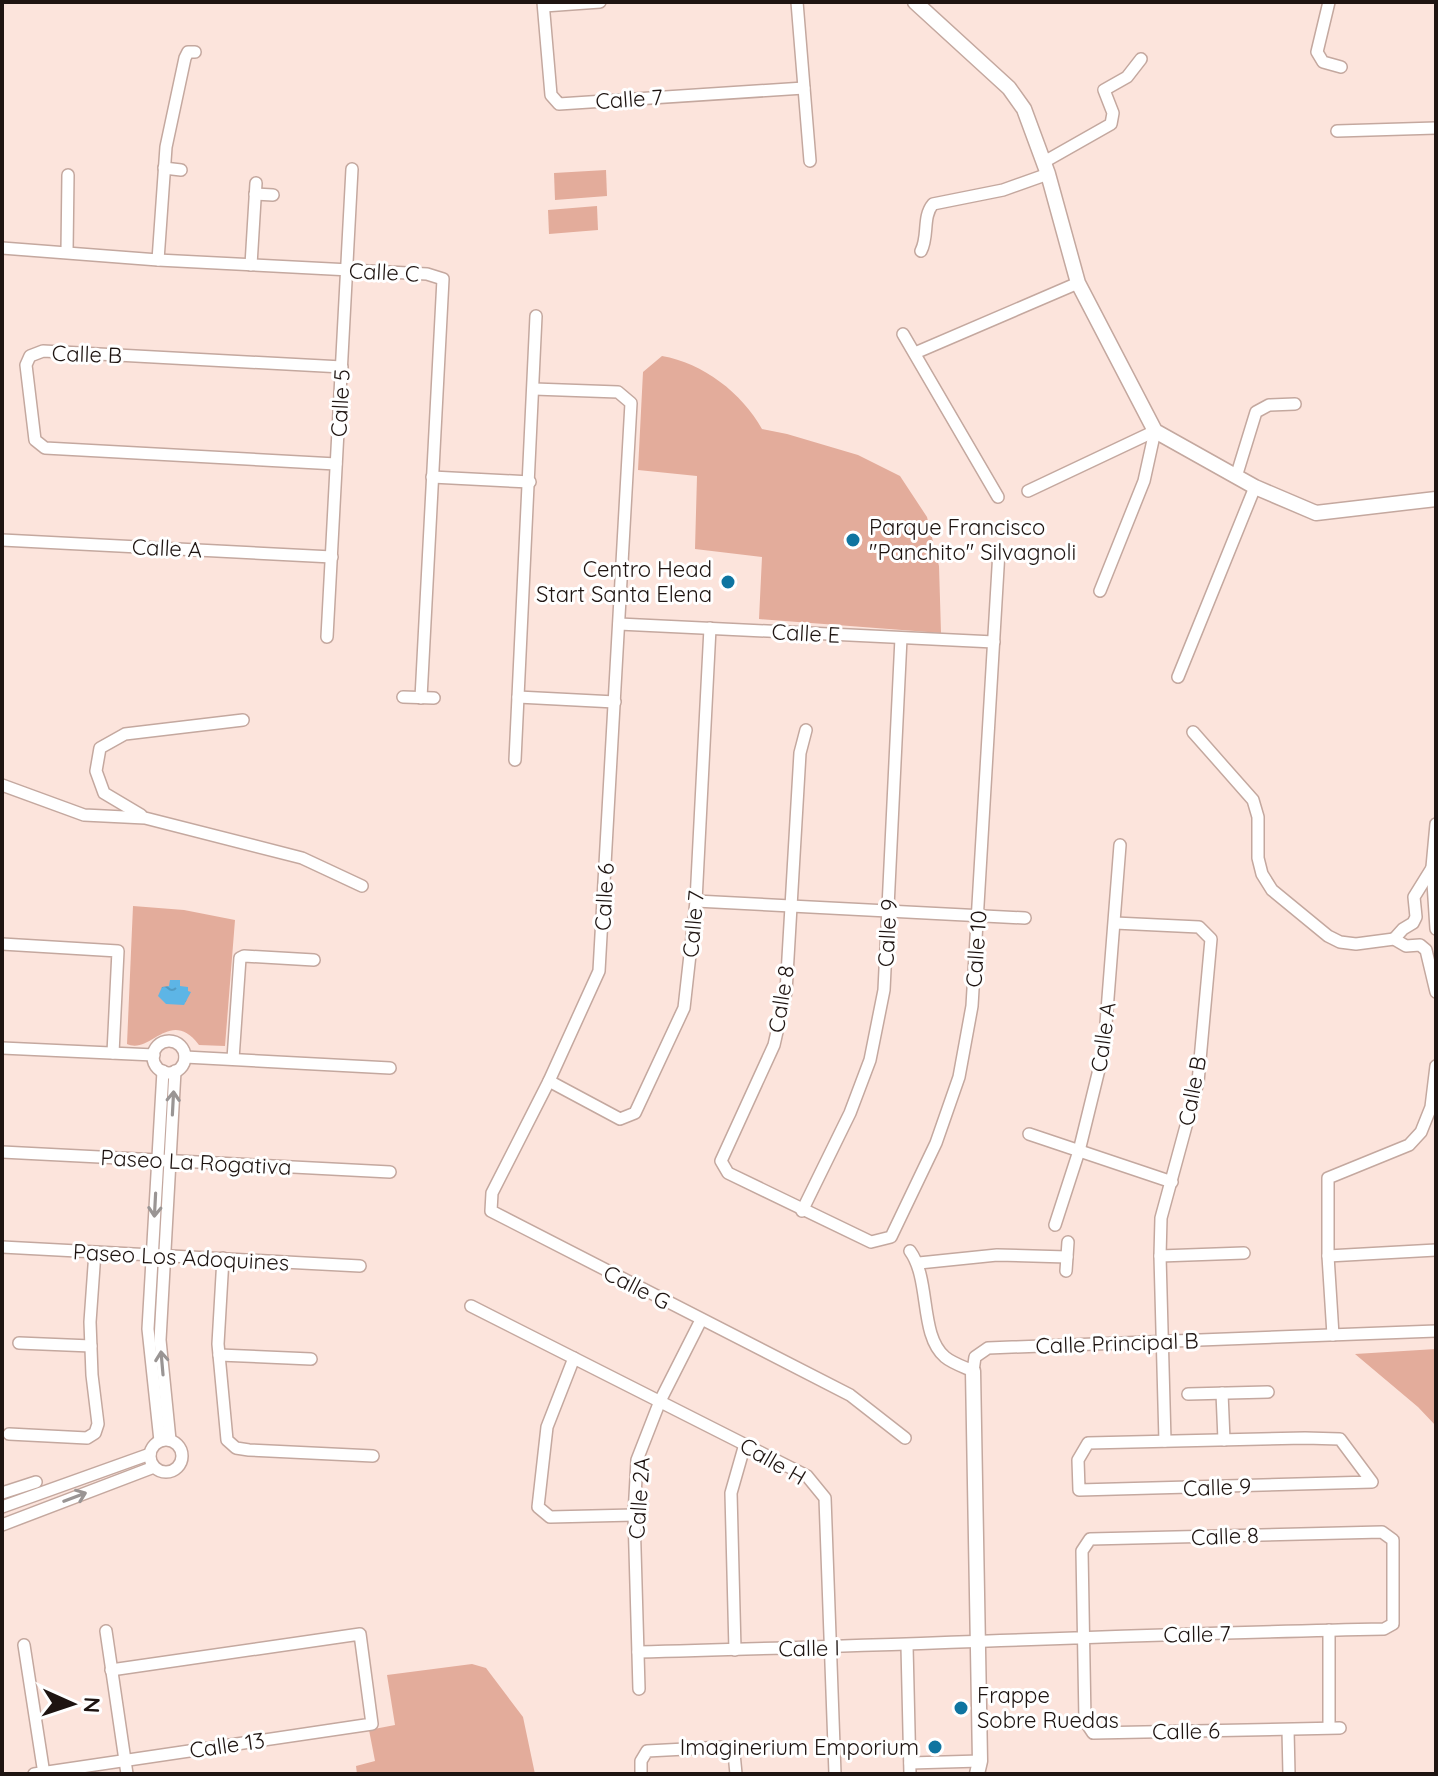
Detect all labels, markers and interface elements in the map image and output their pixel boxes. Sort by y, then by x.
street label: Calle 7 [594,83,664,115]
street label: Calle C [348,256,420,288]
street label: Calle B [51,339,123,369]
street label: Calle 5 [324,368,356,438]
place label: Parque Francisco "Panchito" Silvagnoli [869,513,1076,566]
marker: Parque Francisco "Panchito" Silvagnoli [844,531,862,549]
street label: Calle A [131,532,203,564]
place label: Centro Head Start Santa Elena [536,555,712,608]
marker: Centro Head Start Santa Elena [719,573,737,591]
street label: Calle E [771,617,841,649]
street label: Calle 6 [588,862,620,932]
street label: Calle 7 [676,889,710,959]
street label: Calle 9 [871,898,903,968]
street label: Calle 10 [959,909,993,989]
street label: Calle 8 [762,963,800,1035]
street label: Calle A [1084,1000,1122,1074]
street label: Calle B [1172,1054,1212,1128]
one-way arrow [166,1090,181,1117]
street label: Paseo La Rogativa [100,1143,292,1181]
one-way arrow [147,1191,162,1218]
street label: Paseo Los Adoquines [72,1237,290,1277]
street label: Calle G [599,1258,675,1316]
street label: Calle Principal B [1035,1326,1199,1360]
one-way arrow [155,1350,170,1377]
street label: Calle H [735,1431,811,1491]
street label: Calle 2A [622,1456,656,1540]
street label: Calle 9 [1182,1472,1252,1502]
one-way arrow [62,1489,87,1503]
street label: Calle 8 [1191,1521,1259,1551]
street label: Calle 7 [1163,1619,1231,1649]
street label: Calle I [778,1633,840,1663]
north arrow [32,1664,112,1744]
place label: Frappe Sobre Ruedas [977,1681,1119,1734]
text: N [78,1696,106,1714]
marker: Frappe Sobre Ruedas [952,1699,970,1717]
street label: Calle 6 [1152,1716,1220,1746]
street label: Calle 13 [188,1726,266,1764]
place label: Imaginerium Emporium [680,1733,919,1761]
marker: Imaginerium Emporium [926,1738,944,1756]

